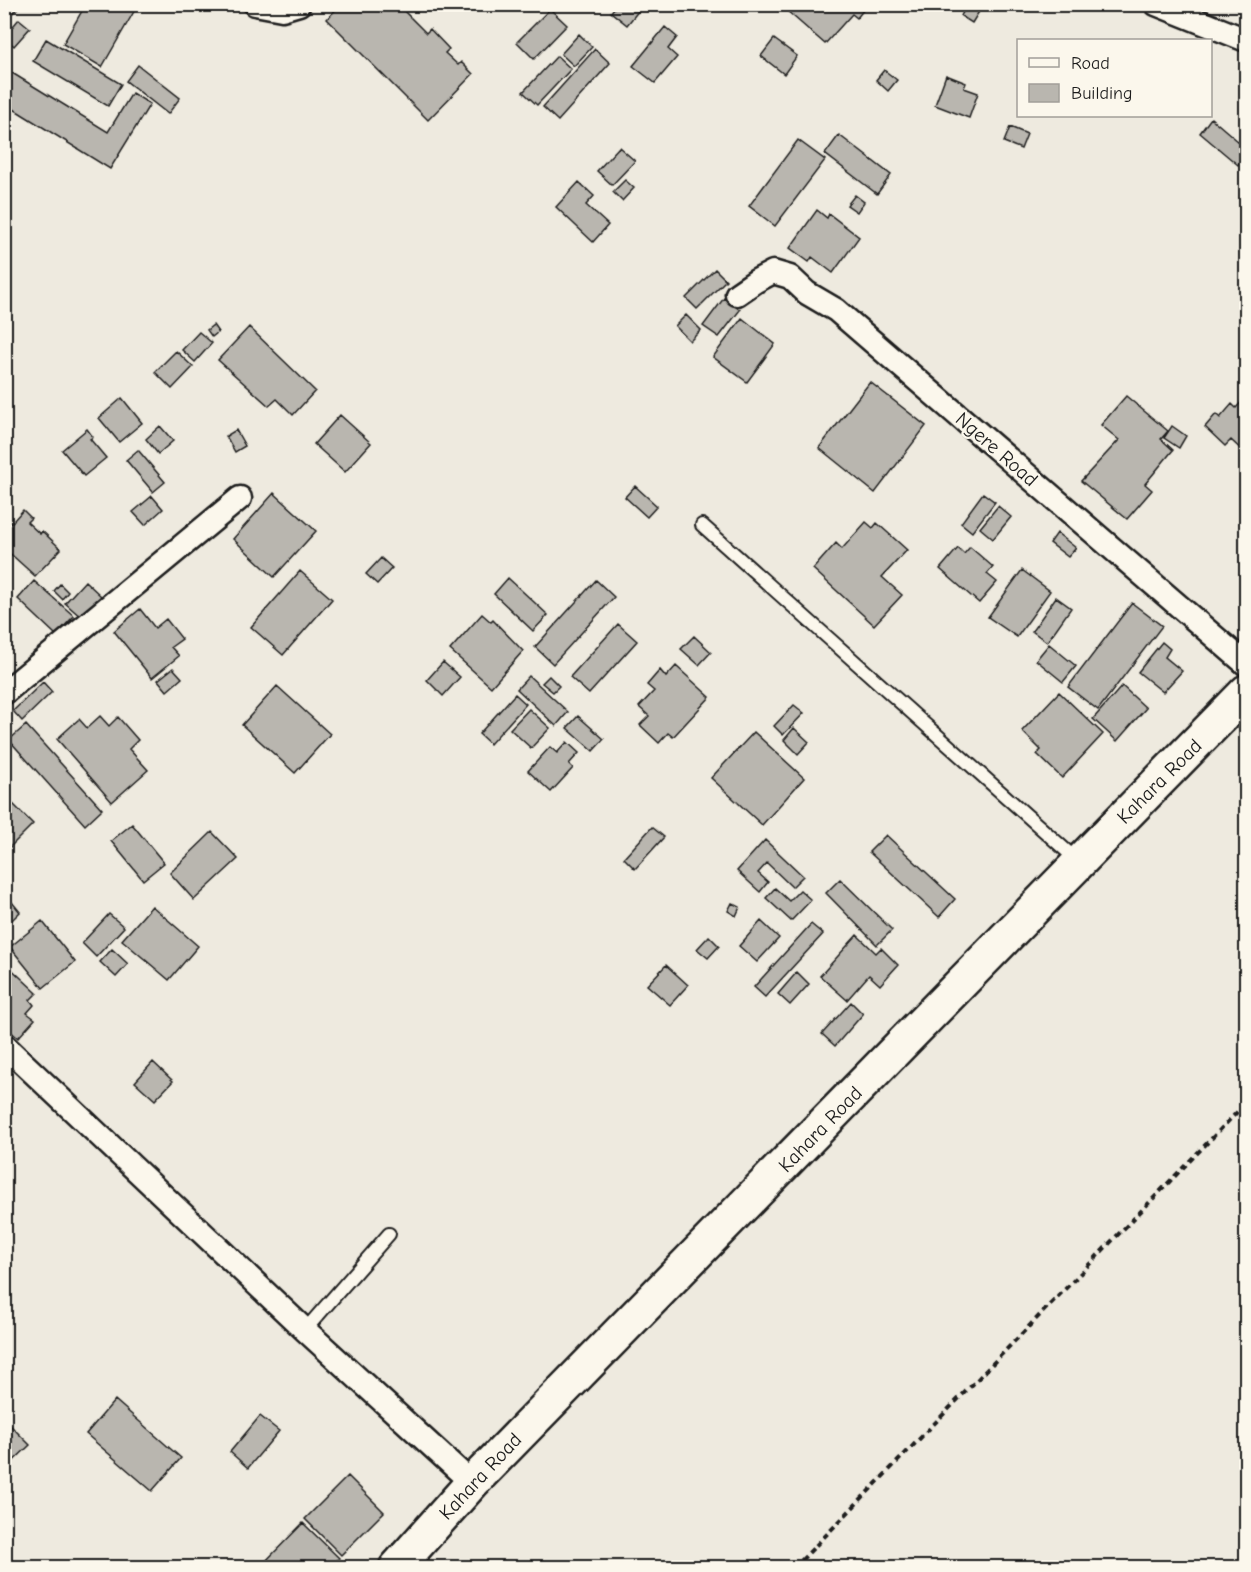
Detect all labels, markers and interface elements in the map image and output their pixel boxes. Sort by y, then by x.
legend [1017,39,1212,117]
text: Road [1071,53,1110,74]
text: Building [1071,83,1133,104]
street label: Ngere Road [951,407,1042,491]
street label: Kahara Road [1112,734,1206,828]
street label: Kahara Road [774,1082,867,1177]
street label: Kahara Road [434,1428,526,1525]

